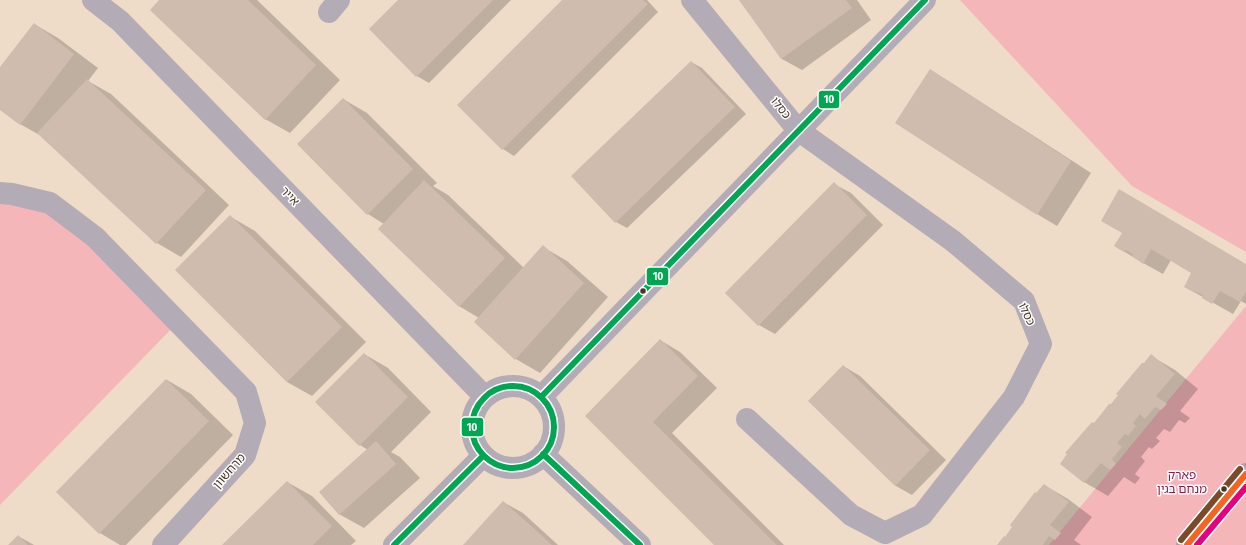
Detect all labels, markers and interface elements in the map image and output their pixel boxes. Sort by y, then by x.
line badge: 10 [818,90,840,109]
text: 10 [824,93,834,106]
street label: כסלו [768,94,794,122]
street label: אייר [278,184,302,209]
line badge: 10 [646,267,669,286]
text: 10 [653,270,663,283]
unlabelled marker [638,286,648,296]
street label: כסלו [1016,300,1038,328]
line badge: 10 [461,417,484,437]
text: 10 [467,421,477,434]
street label: מרחשוון [210,450,248,491]
park label: פארק מנחם בגין [1157,468,1207,496]
unlabelled marker [1219,484,1229,494]

